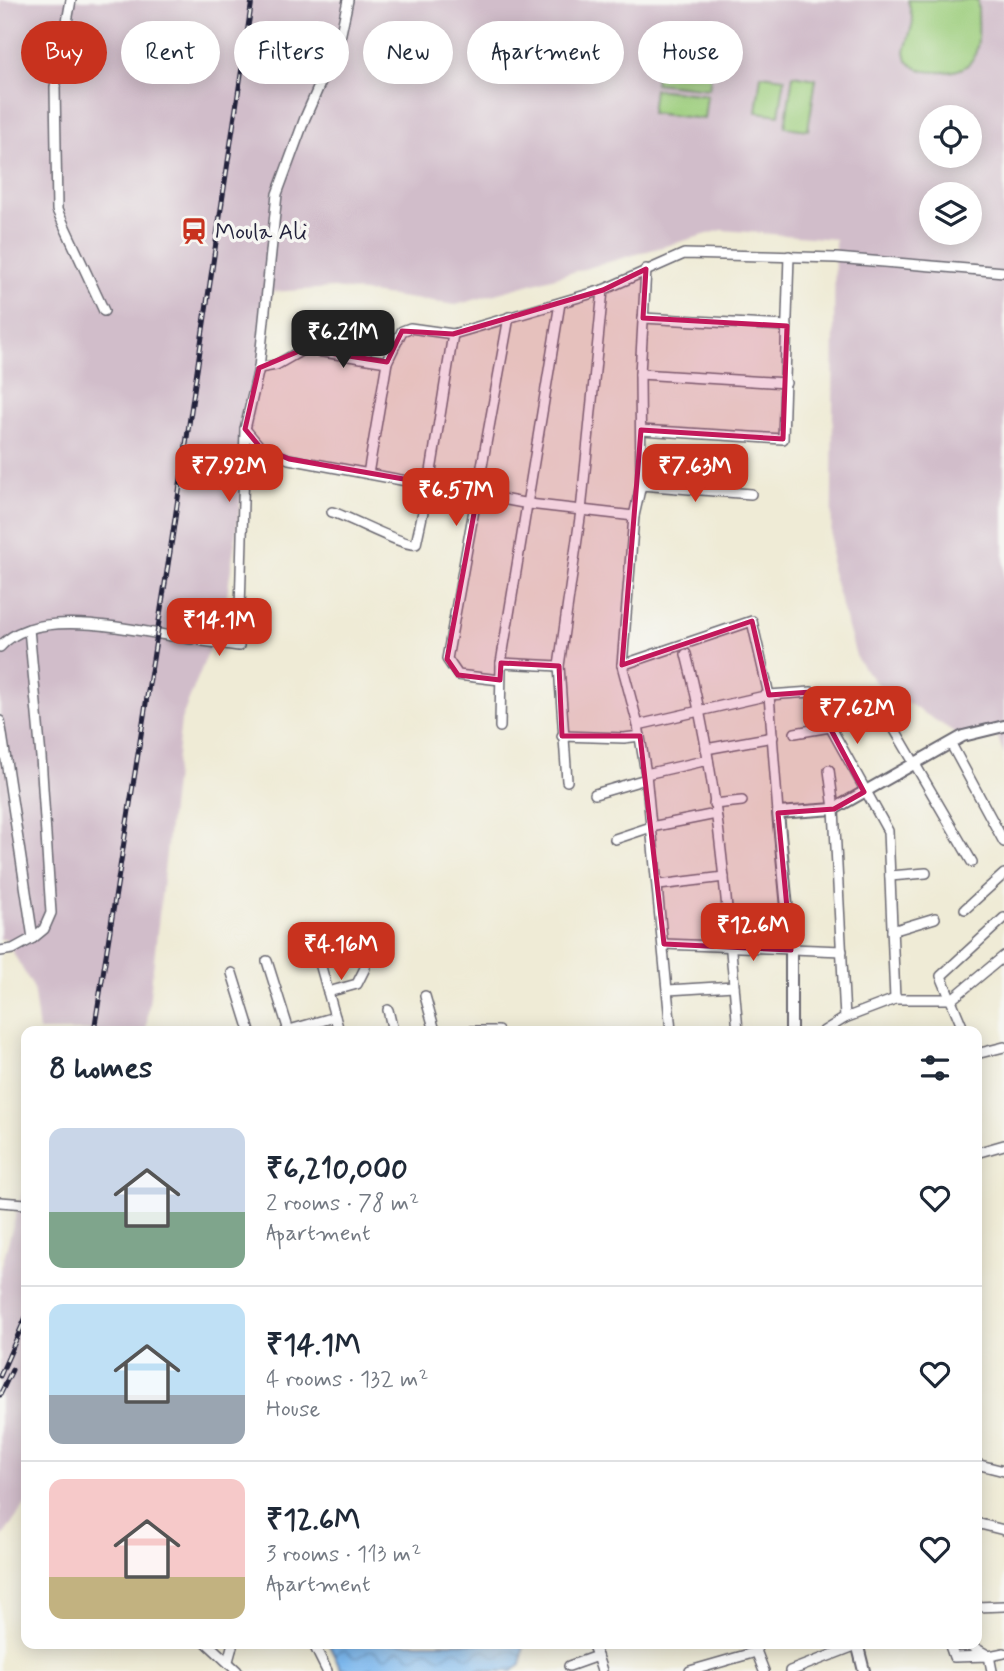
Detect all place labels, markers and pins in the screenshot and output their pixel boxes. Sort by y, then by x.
station icon: Moula Ali [179,216,209,246]
place label: Moula Ali [215,218,307,248]
pin: ₹6.21M [286,310,400,370]
pin: ₹7.92M [172,444,286,504]
pin: ₹7.63M [638,444,752,504]
pin: ₹6.57M [399,468,513,528]
pin: ₹14.1M [162,598,276,658]
pin: ₹7.62M [800,686,914,746]
pin: ₹12.6M [696,904,810,963]
pin: ₹4.16M [284,922,398,982]

